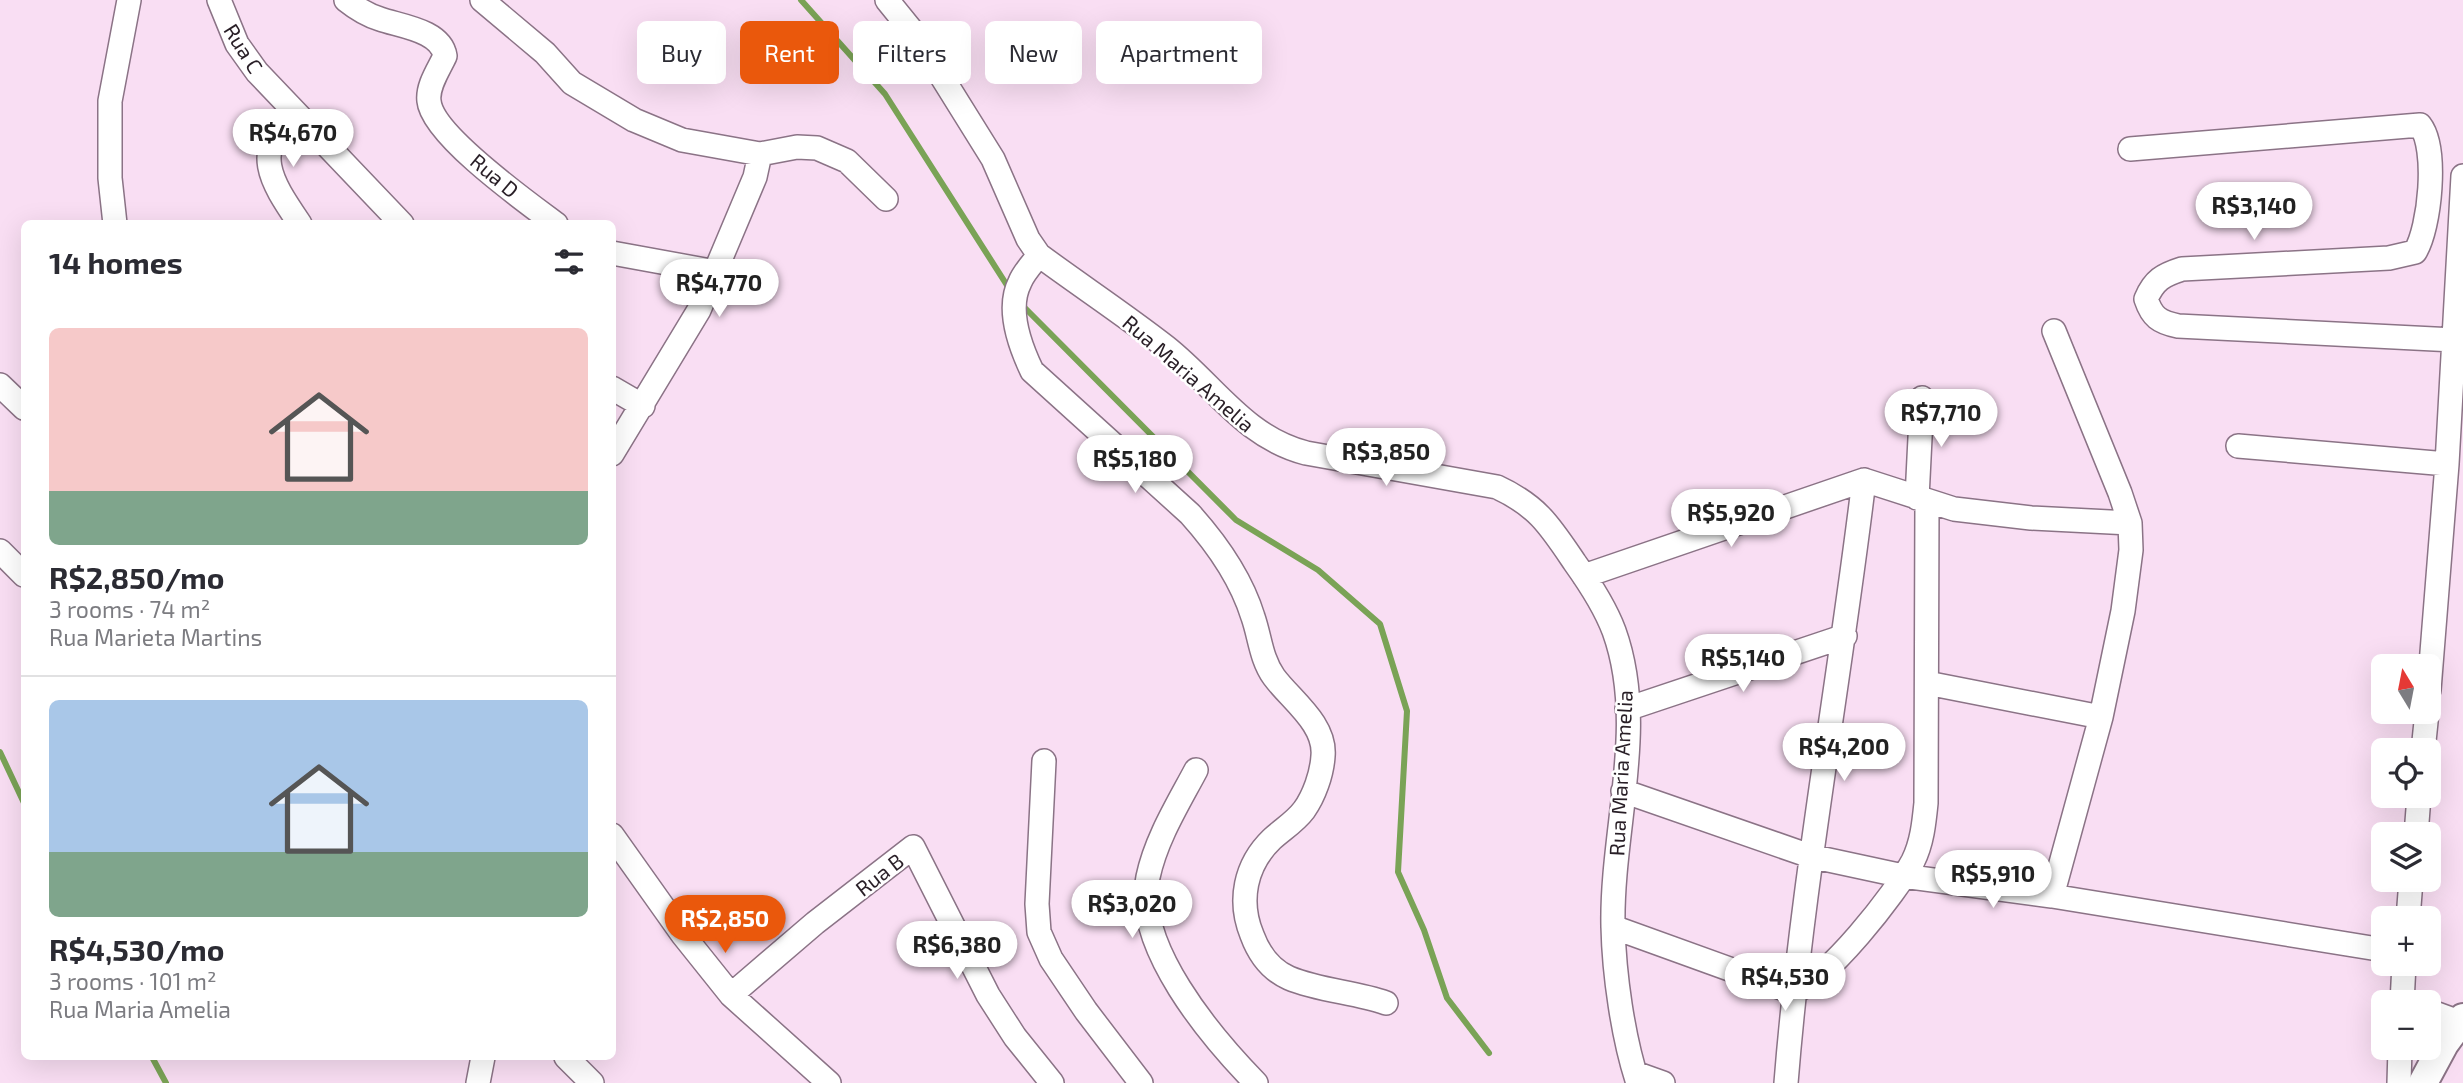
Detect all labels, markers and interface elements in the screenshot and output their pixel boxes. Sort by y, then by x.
street label: Rua C [219,19,269,77]
chip: Buy [637,21,726,84]
chip: Rent [740,21,839,84]
chip: Filters [853,21,971,84]
chip: New [985,21,1082,84]
chip: Apartment [1096,21,1262,84]
pin: R$4,670 [228,110,358,169]
text: R$4,670 [249,118,337,146]
street label: Rua D [466,148,524,202]
pin: R$3,140 [2189,182,2319,242]
text: R$3,140 [2212,191,2296,219]
icon: filters [550,243,588,281]
text: 14 homes [49,244,183,280]
pin: R$4,770 [654,260,784,319]
text: R$4,770 [676,268,762,296]
street label: Rua Maria Amelia [1118,309,1260,437]
icon: home [256,374,382,500]
pin: R$7,710 [1876,390,2006,449]
text: R$7,710 [1901,398,1981,426]
pin: R$3,850 [1321,428,1451,488]
pin: R$5,180 [1070,435,1200,495]
text: R$3,850 [1342,437,1430,465]
text: R$5,180 [1093,444,1177,472]
pin: R$5,920 [1666,490,1796,549]
text: R$5,920 [1687,498,1775,526]
text: R$2,850/mo [49,559,224,595]
text: 3 rooms · 74 m² [49,595,210,623]
text: Rua Marieta Martins [49,623,262,651]
pin: R$5,140 [1678,634,1808,694]
text: R$5,140 [1701,643,1785,671]
north arrow [2371,654,2441,724]
map controls [2371,654,2441,1060]
street label: Rua Maria Amelia [1603,689,1637,857]
pin: R$4,200 [1779,724,1909,783]
text: R$4,200 [1799,732,1889,760]
button: locate [2371,738,2441,808]
icon: home [256,746,382,872]
button: layers [2371,822,2441,892]
street label: Rua B [850,847,908,901]
pin: R$5,910 [1928,850,2058,910]
text: R$5,910 [1951,859,2035,887]
pin: R$3,020 [1067,880,1197,940]
text: R$3,020 [1087,889,1177,917]
pin: R$2,850 [660,895,790,955]
text: R$2,850 [681,904,769,932]
button: + [2371,906,2441,976]
pin: R$6,380 [892,922,1022,981]
text: R$6,380 [912,930,1002,958]
text: R$4,530/mo [49,931,224,967]
pin: R$4,530 [1720,954,1850,1013]
text: R$4,530 [1741,962,1829,990]
text: 3 rooms · 101 m² [49,967,216,995]
button: − [2371,990,2441,1060]
text: Rua Maria Amelia [49,995,231,1023]

